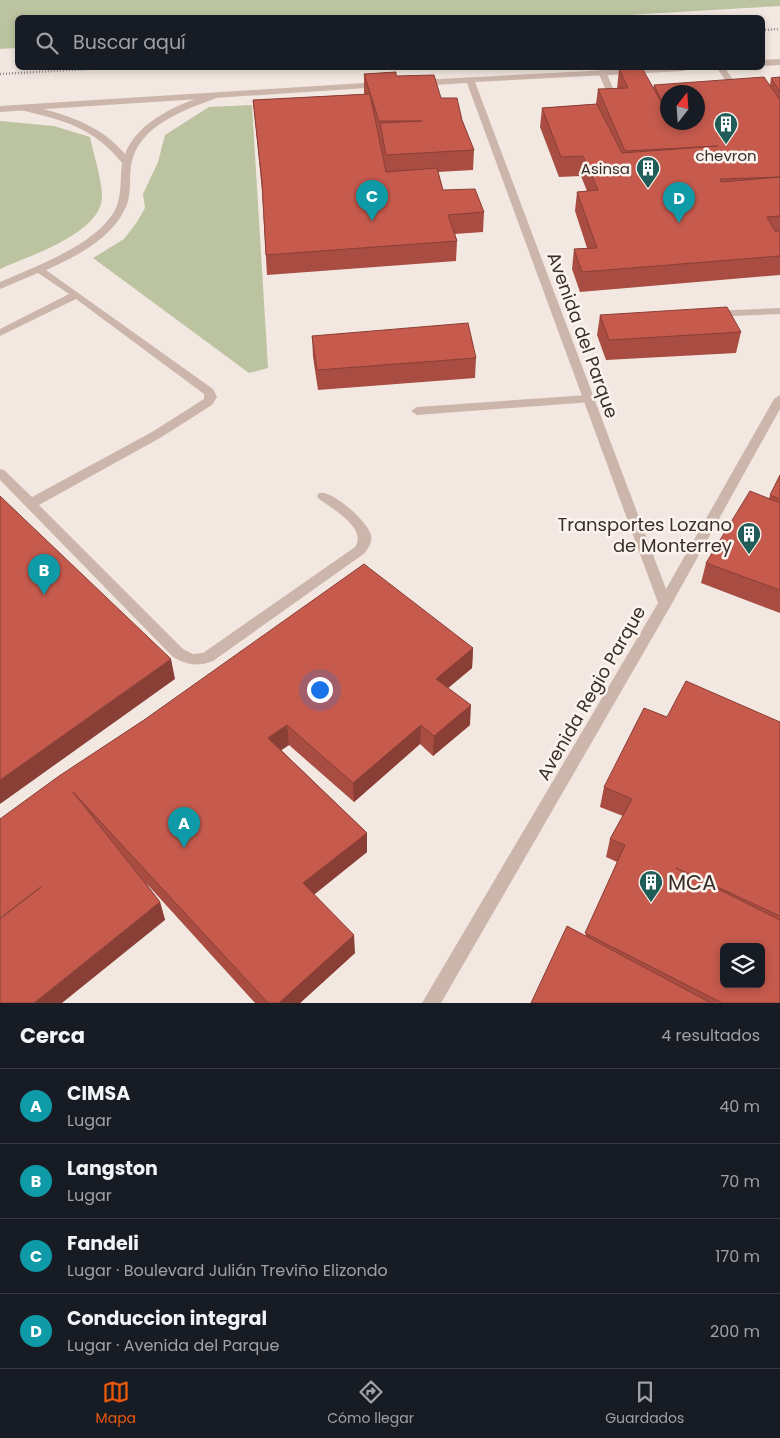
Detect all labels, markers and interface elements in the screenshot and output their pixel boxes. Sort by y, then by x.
search box [15,15,765,70]
icon: search [33,29,61,57]
text: Buscar aquí [73,29,186,56]
north arrow [660,85,705,130]
building icon: chevron [713,111,739,145]
place label: chevron [695,145,757,166]
building icon: Asinsa [635,155,661,189]
place label: Asinsa [581,158,630,179]
pin: C [356,180,388,221]
pin: D [663,182,695,223]
street label: Avenida del Parque [541,248,625,422]
place label: Transportes Lozano de Monterrey [557,512,732,558]
building icon: Transportes Lozano de Monterrey [736,521,762,555]
pin: B [28,554,60,595]
street label: Avenida Regio Parque [531,601,651,785]
your location [307,677,333,703]
pin: A [168,807,200,848]
place label: MCA [668,868,716,897]
building icon: MCA [638,869,664,903]
map controls [720,943,765,988]
button: layers [720,943,765,988]
text: Cerca [20,1021,85,1050]
text: 4 resultados [661,1024,760,1047]
text: CIMSA [67,1080,130,1107]
text: A [30,1095,42,1118]
text: 40 m [719,1095,760,1118]
text: Lugar [67,1109,112,1132]
text: Langston [67,1155,158,1182]
text: B [31,1170,41,1193]
text: 70 m [720,1170,760,1193]
text: Lugar [67,1184,112,1207]
text: Fandeli [67,1230,139,1257]
text: C [30,1245,42,1268]
text: 170 m [715,1245,760,1268]
text: Lugar · Boulevard Julián Treviño Elizondo [67,1259,388,1282]
text: Conduccion integral [67,1305,267,1332]
text: D [30,1320,42,1343]
text: 200 m [710,1320,760,1343]
text: Lugar · Avenida del Parque [67,1334,279,1357]
tab: Mapa [96,1378,136,1429]
tab: Cómo llegar [327,1378,414,1429]
tab: Guardados [605,1378,684,1429]

